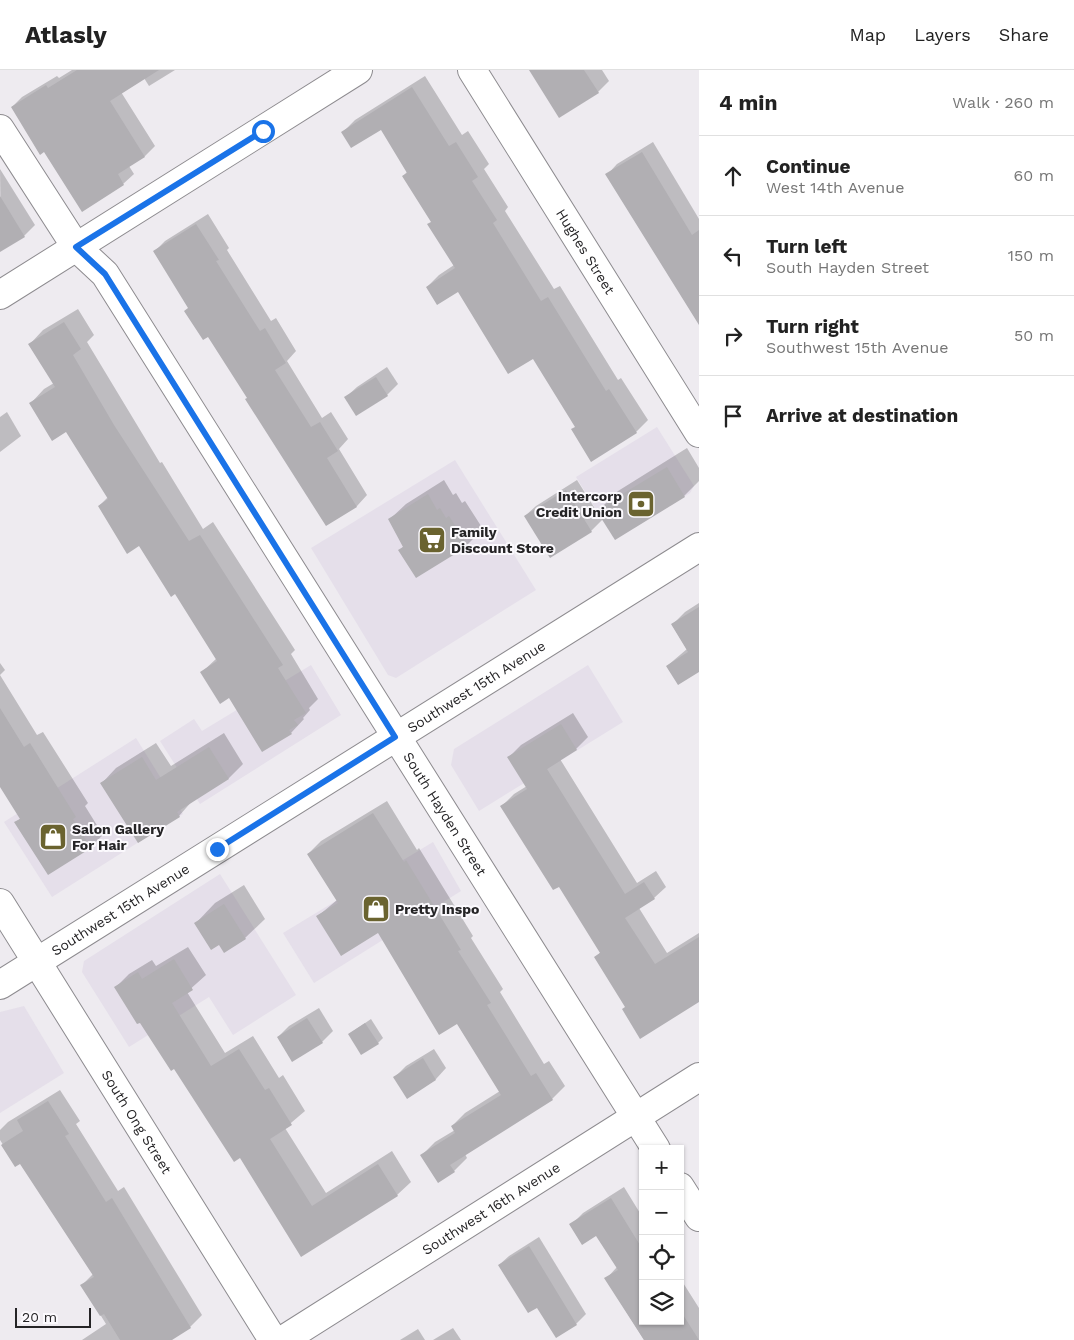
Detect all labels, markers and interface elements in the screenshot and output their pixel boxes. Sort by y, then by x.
text: Atlasly [25,21,107,49]
text: Map [849,24,886,45]
text: Layers [914,24,971,45]
text: Share [999,24,1049,45]
text: 4 min [719,90,777,115]
text: Walk · 260 m [952,93,1054,112]
route start [252,120,275,143]
text: Continue [766,155,850,178]
icon: ahead [719,162,747,190]
text: 60 m [1014,166,1054,185]
text: West 14th Avenue [766,178,904,197]
street label: Hughes Street [553,206,618,297]
text: Turn left [766,235,847,258]
icon: left [719,242,747,270]
text: 150 m [1008,246,1054,265]
text: South Hayden Street [766,258,929,277]
text: Turn right [766,315,859,338]
icon: right [719,322,747,350]
text: 50 m [1014,326,1054,345]
text: Southwest 15th Avenue [766,338,948,357]
icon: arrive [719,402,747,430]
text: Arrive at destination [766,404,958,427]
place label: Intercorp Credit Union [536,488,622,520]
bank icon: Intercorp Credit Union [626,489,656,519]
place label: Family Discount Store [451,524,554,556]
supermarket icon: Family Discount Store [417,525,447,555]
street label: Southwest 15th Avenue [404,637,548,736]
street label: South Hayden Street [400,749,490,879]
place label: Salon Gallery For Hair [72,821,164,853]
shop icon: Salon Gallery For Hair [38,822,68,852]
route end [206,838,229,861]
street label: Southwest 15th Avenue [48,860,192,959]
shop icon: Pretty Inspo [361,894,391,924]
place label: Pretty Inspo [395,901,479,917]
street label: South Ong Street [98,1067,175,1177]
map controls [639,1145,684,1325]
button: + [639,1145,684,1190]
street label: Southwest 16th Avenue [419,1159,563,1258]
button: − [639,1190,684,1235]
button: locate [639,1235,684,1280]
button: layers [639,1280,684,1325]
scale bar [15,1305,91,1328]
text: 20 m [22,1309,57,1325]

